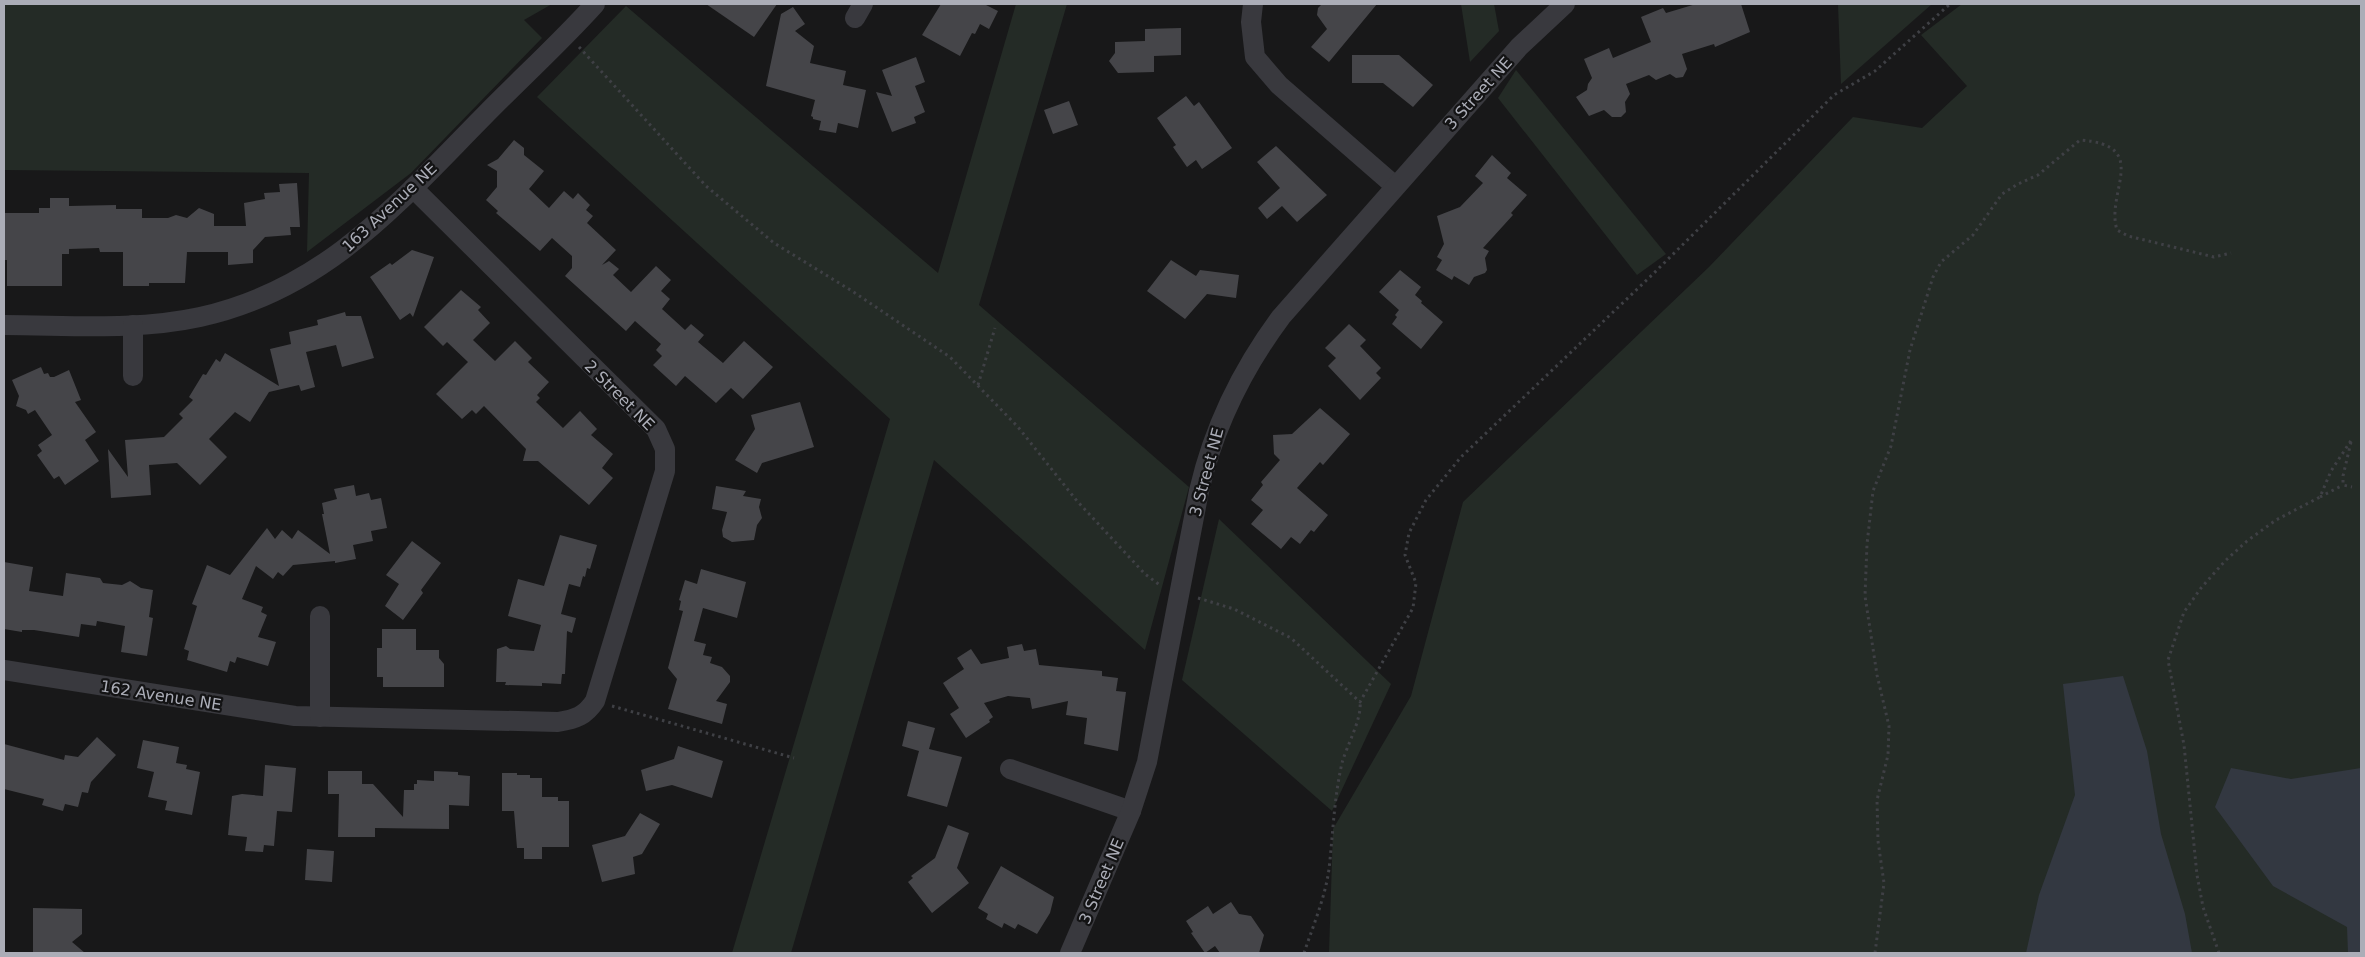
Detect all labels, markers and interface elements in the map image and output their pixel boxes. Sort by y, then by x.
street label: 3 Street NE [1441,53,1516,134]
street label: 163 Avenue NE [338,159,441,256]
street label: 2 Street NE [581,356,659,434]
street label: 3 Street NE [1186,426,1227,519]
street label: 162 Avenue NE [99,677,223,714]
street label: 3 Street NE [1075,836,1128,927]

